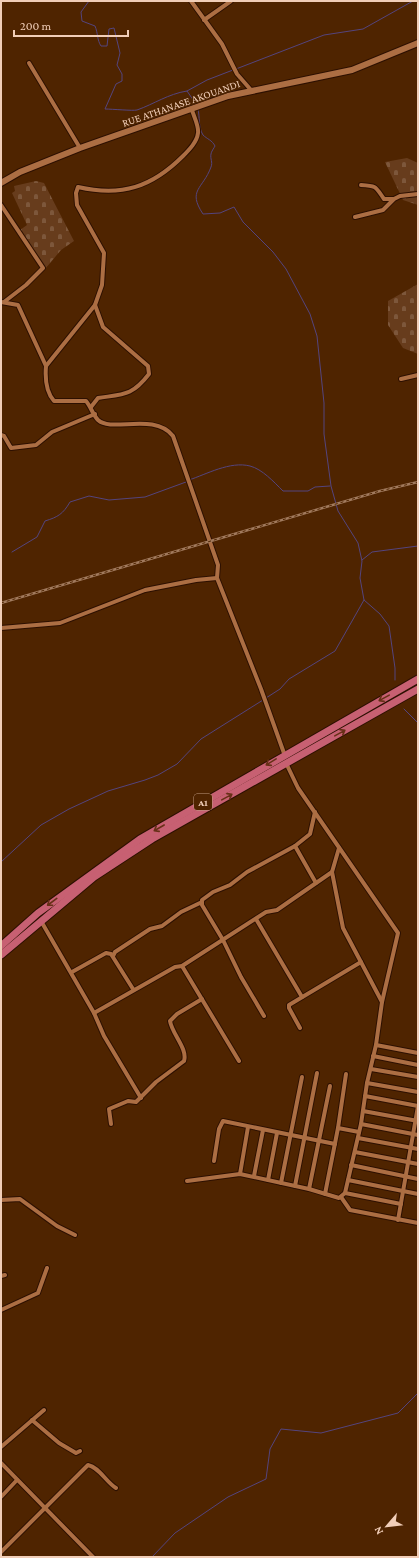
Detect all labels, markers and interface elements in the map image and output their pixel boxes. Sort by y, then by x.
scale bar [14,12,128,38]
text: 200 m [20,19,52,33]
street label: RUE ATHANASE AKOUANDI [120,77,242,129]
one-way arrow [378,694,390,702]
one-way arrow [334,728,346,736]
one-way arrow [265,758,277,766]
one-way arrow [221,793,233,800]
road number: A1 [194,794,212,810]
one-way arrow [153,824,165,832]
one-way arrow [47,898,58,906]
north arrow [367,1506,407,1546]
text: N [371,1524,385,1537]

